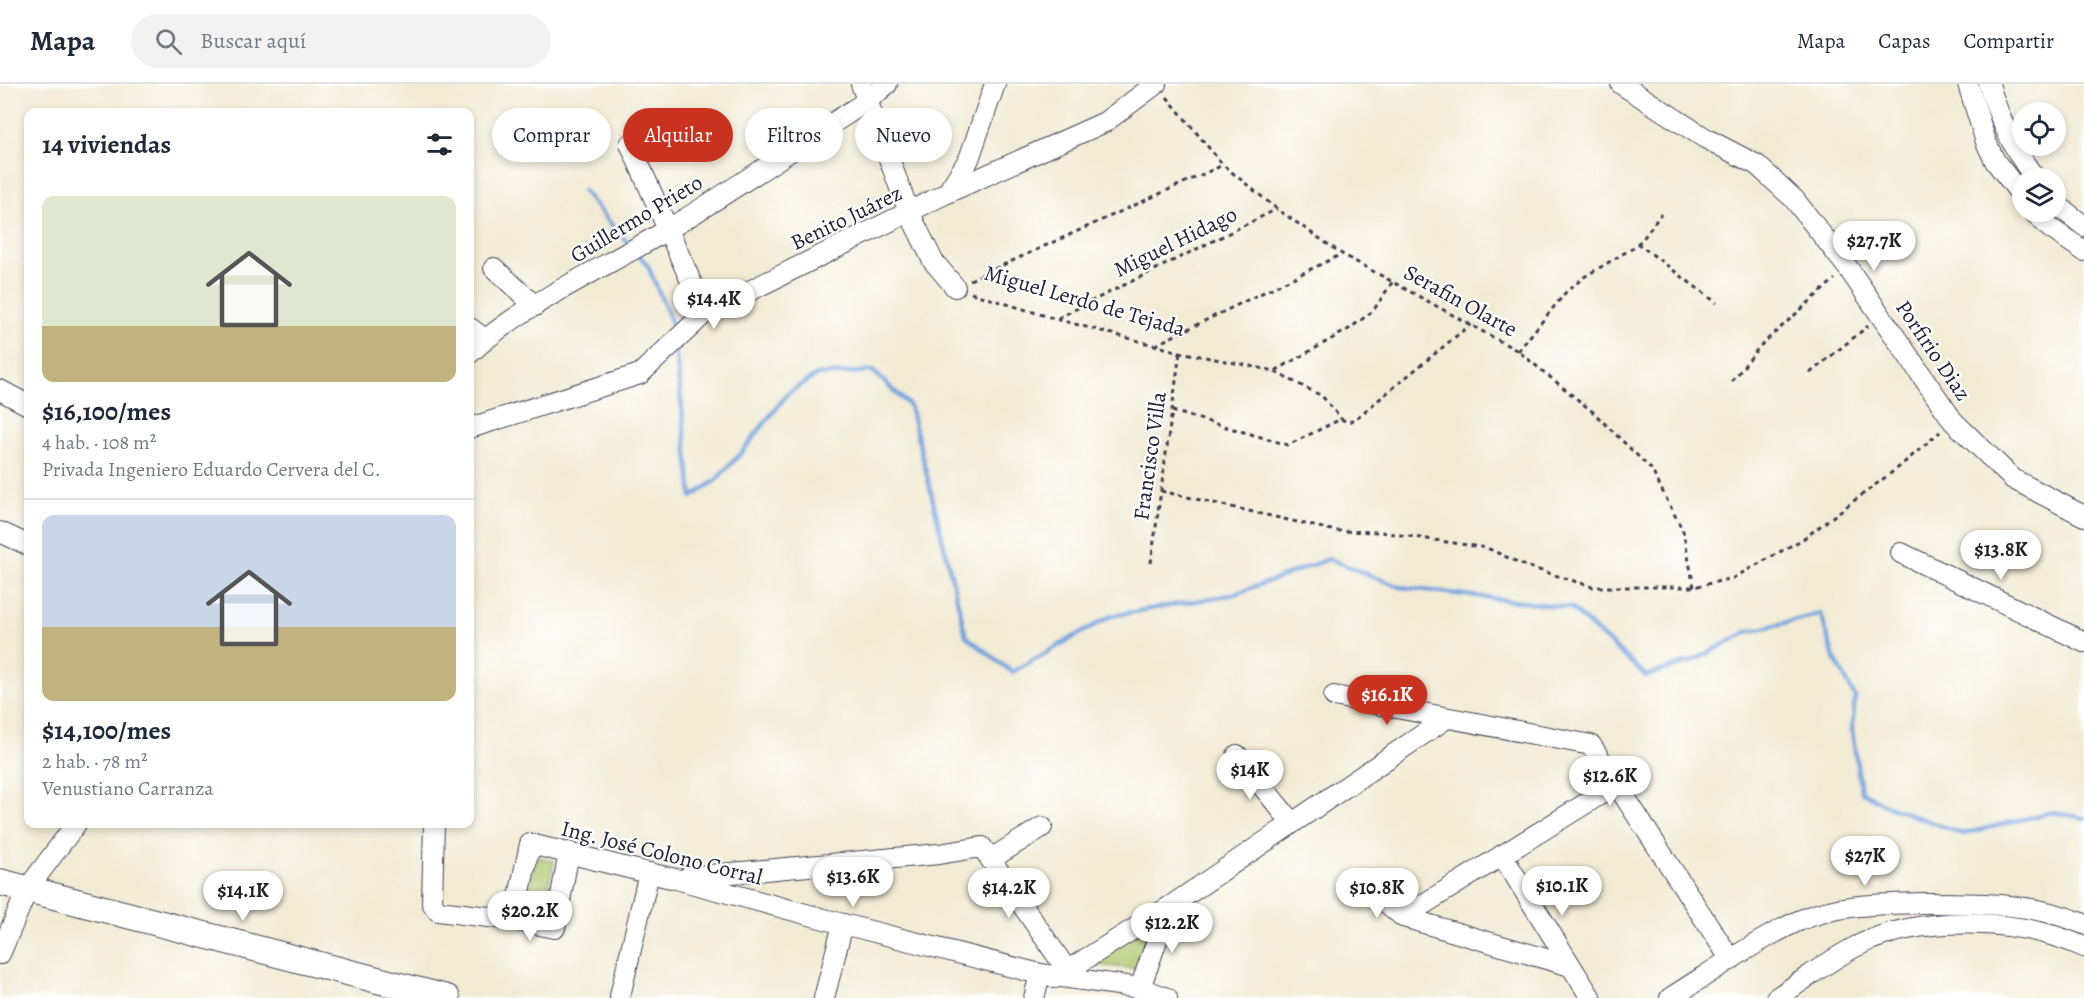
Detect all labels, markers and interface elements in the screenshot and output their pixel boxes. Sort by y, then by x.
search box [131,14,551,68]
text: Mapa [30,22,95,60]
icon: search [152,25,185,58]
text: Buscar aquí [200,26,306,56]
text: Mapa [1797,27,1845,55]
text: Capas [1878,27,1931,55]
text: Compartir [1964,27,2054,55]
map controls [2012,102,2066,222]
button: locate [2012,102,2066,156]
chip: Comprar [492,108,611,162]
chip: Alquilar [623,108,733,162]
chip: Filtros [745,108,843,162]
chip: Nuevo [855,108,952,162]
text: 14 viviendas [42,127,171,162]
icon: filters [423,128,456,161]
street label: Guillermo Prieto [565,167,708,270]
button: layers [2012,168,2066,222]
street label: Benito Juárez [786,178,907,258]
street label: Miguel Hidago [1109,199,1242,285]
pin: $27.7K [1825,221,1923,272]
text: $27.7K [1847,227,1901,254]
icon: home [195,235,303,343]
street label: Serafin Olarte [1398,257,1523,344]
street label: Miguel Lerdo de Tejada [981,258,1189,344]
pin: $14.4K [665,279,763,330]
text: $14.4K [687,285,741,312]
street label: Porfirio Diaz [1888,294,1978,407]
street label: Francisco Villa [1126,389,1174,522]
text: $16,100/mes [42,394,171,429]
text: 4 hab. · 108 m² [42,429,156,456]
text: Privada Ingeniero Eduardo Cervera del C. [42,456,381,483]
pin: $13.8K [1952,530,2050,581]
text: $13.8K [1974,536,2028,563]
icon: home [195,554,303,662]
pin: $16.1K [1338,675,1436,726]
text: $16.1K [1361,681,1413,708]
text: $14,100/mes [42,713,171,748]
text: 2 hab. · 78 m² [42,748,148,775]
pin: $14K [1214,750,1286,801]
text: $14K [1230,756,1270,783]
pin: $12.6K [1561,756,1659,807]
text: $12.6K [1583,762,1637,789]
text: Venustiano Carranza [42,775,214,802]
street label: Ing. José Colono Corral [558,813,765,892]
pin: $27K [1829,836,1901,887]
text: $27K [1845,842,1885,869]
pin: $13.6K [804,857,902,908]
text: $13.6K [826,863,880,890]
pin: $10.1K [1513,866,1611,917]
pin: $14.2K [960,868,1058,919]
pin: $10.8K [1328,868,1426,919]
pin: $14.1K [194,871,292,922]
text: $10.1K [1536,872,1588,899]
text: $14.2K [982,874,1036,901]
text: $10.8K [1350,874,1404,901]
text: $14.1K [217,877,269,904]
pin: $20.2K [481,891,579,942]
text: $20.2K [501,897,559,924]
pin: $12.2K [1123,903,1221,954]
text: $12.2K [1145,909,1199,936]

